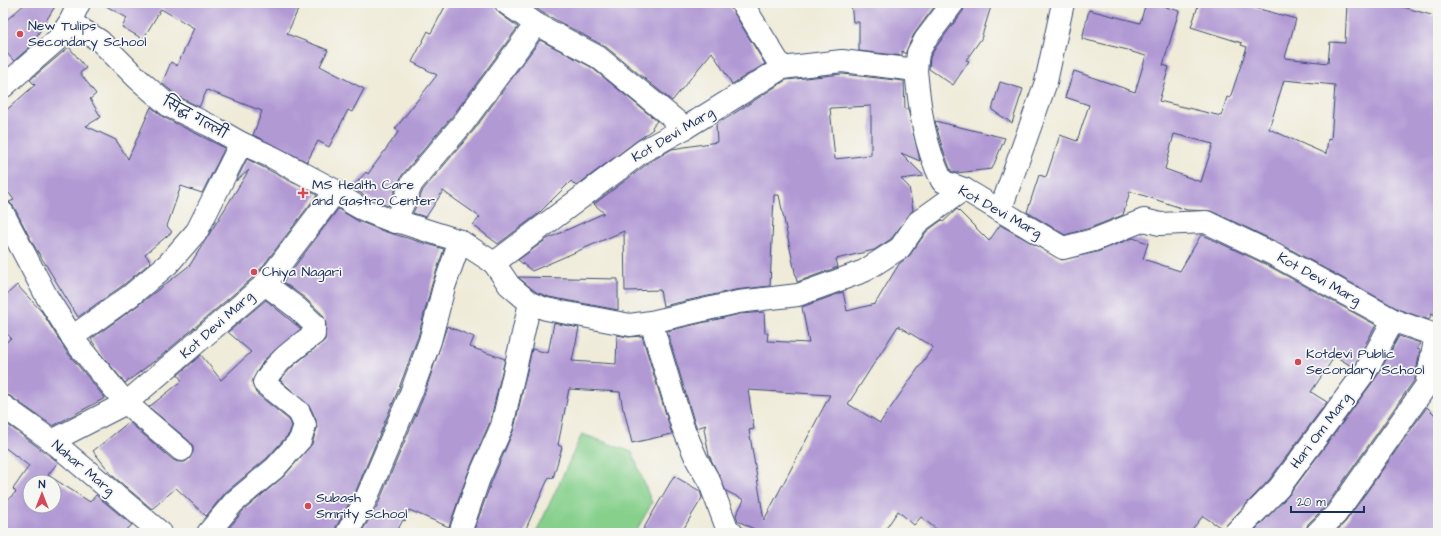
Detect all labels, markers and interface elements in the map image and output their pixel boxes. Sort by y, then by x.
place label: New Tulips Secondary School [28,16,146,52]
marker: New Tulips Secondary School [15,29,25,39]
street label: सिद्ध गल्ली [158,90,233,145]
street label: Kot Devi Marg [628,103,718,167]
place label: MS Health Care and Gastro Center [312,175,435,211]
street label: Kot Devi Marg [955,181,1045,243]
marker: MS Health Care and Gastro Center [297,187,309,199]
street label: Kot Devi Marg [1274,248,1364,310]
place label: Chiya Nagari [262,262,341,282]
marker: Chiya Nagari [249,267,259,277]
street label: Kot Devi Marg [176,286,258,364]
place label: Kotdevi Public Secondary School [1306,344,1424,380]
marker: Kotdevi Public Secondary School [1293,357,1303,367]
street label: Hari Om Marg [1286,389,1356,473]
street label: Nahar Marg [47,436,119,500]
north arrow [22,474,62,514]
text: N [39,477,46,492]
place label: Subash Smrity School [316,488,407,524]
scale bar [1291,488,1364,514]
text: 20 m [1297,494,1326,511]
marker: Subash Smrity School [303,501,313,511]

